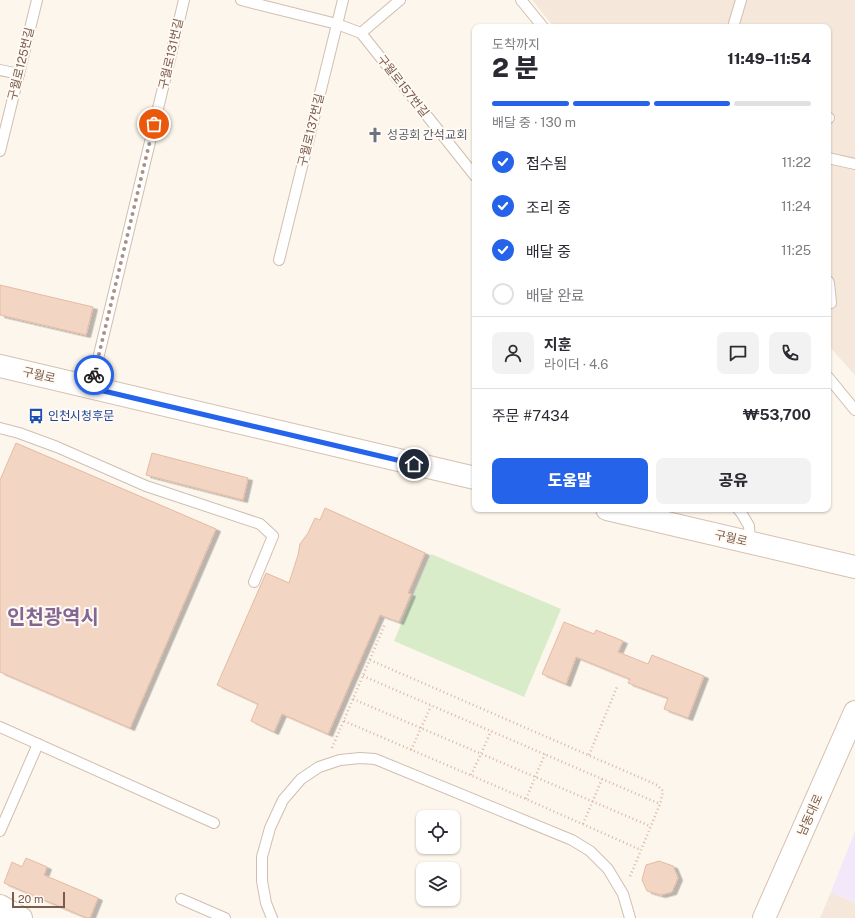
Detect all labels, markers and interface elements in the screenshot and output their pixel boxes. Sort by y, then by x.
street label: 구월로131번길 [156,17,186,91]
street label: 구월로125번길 [5,26,37,102]
text: 도착까지 [492,37,540,52]
text: 11:49–11:54 [727,50,811,67]
street label: 구월로157번길 [374,52,432,120]
text: 2 분 [492,52,539,83]
street label: 구월로137번길 [295,92,327,168]
pin [137,107,171,141]
icon: bag [143,113,165,135]
text: 배달 중 · 130 m [492,115,576,130]
church icon: 성공회 간석교회 [366,126,384,144]
place label: 성공회 간석교회 [387,128,467,142]
icon: check [492,151,514,173]
text: 접수됨 [526,155,567,172]
text: 11:22 [782,155,811,170]
icon: check [492,195,514,217]
text: 조리 중 [526,199,571,216]
text: 11:24 [781,199,811,214]
icon: check [492,239,514,261]
text: 배달 중 [526,243,571,260]
text: 11:25 [781,243,811,258]
text: 배달 완료 [526,287,585,304]
button: person [492,332,534,374]
button: chat [717,332,759,374]
button: phone [769,332,811,374]
text: 지훈 [544,336,572,353]
courier [74,355,114,395]
text: 라이더 · 4.6 [544,357,608,372]
street label: 구월로 [21,364,57,386]
icon: bike [83,364,105,386]
text: ₩53,700 [743,406,811,423]
bus stop icon: 인천시청후문 [27,407,45,425]
text: 주문 #7434 [492,407,569,424]
place label: 인천시청후문 [48,409,114,423]
pin [397,447,431,481]
icon: home [403,453,425,475]
button: 도움말 [492,458,648,504]
button: 공유 [656,458,811,504]
street label: 구월로 [713,527,749,549]
district label: 인천광역시 [7,605,99,629]
street label: 남동대로 [795,792,825,838]
map controls [416,810,460,906]
button: locate [416,810,460,854]
button: layers [416,862,460,906]
scale bar [12,890,65,909]
text: 20 m [18,893,43,905]

